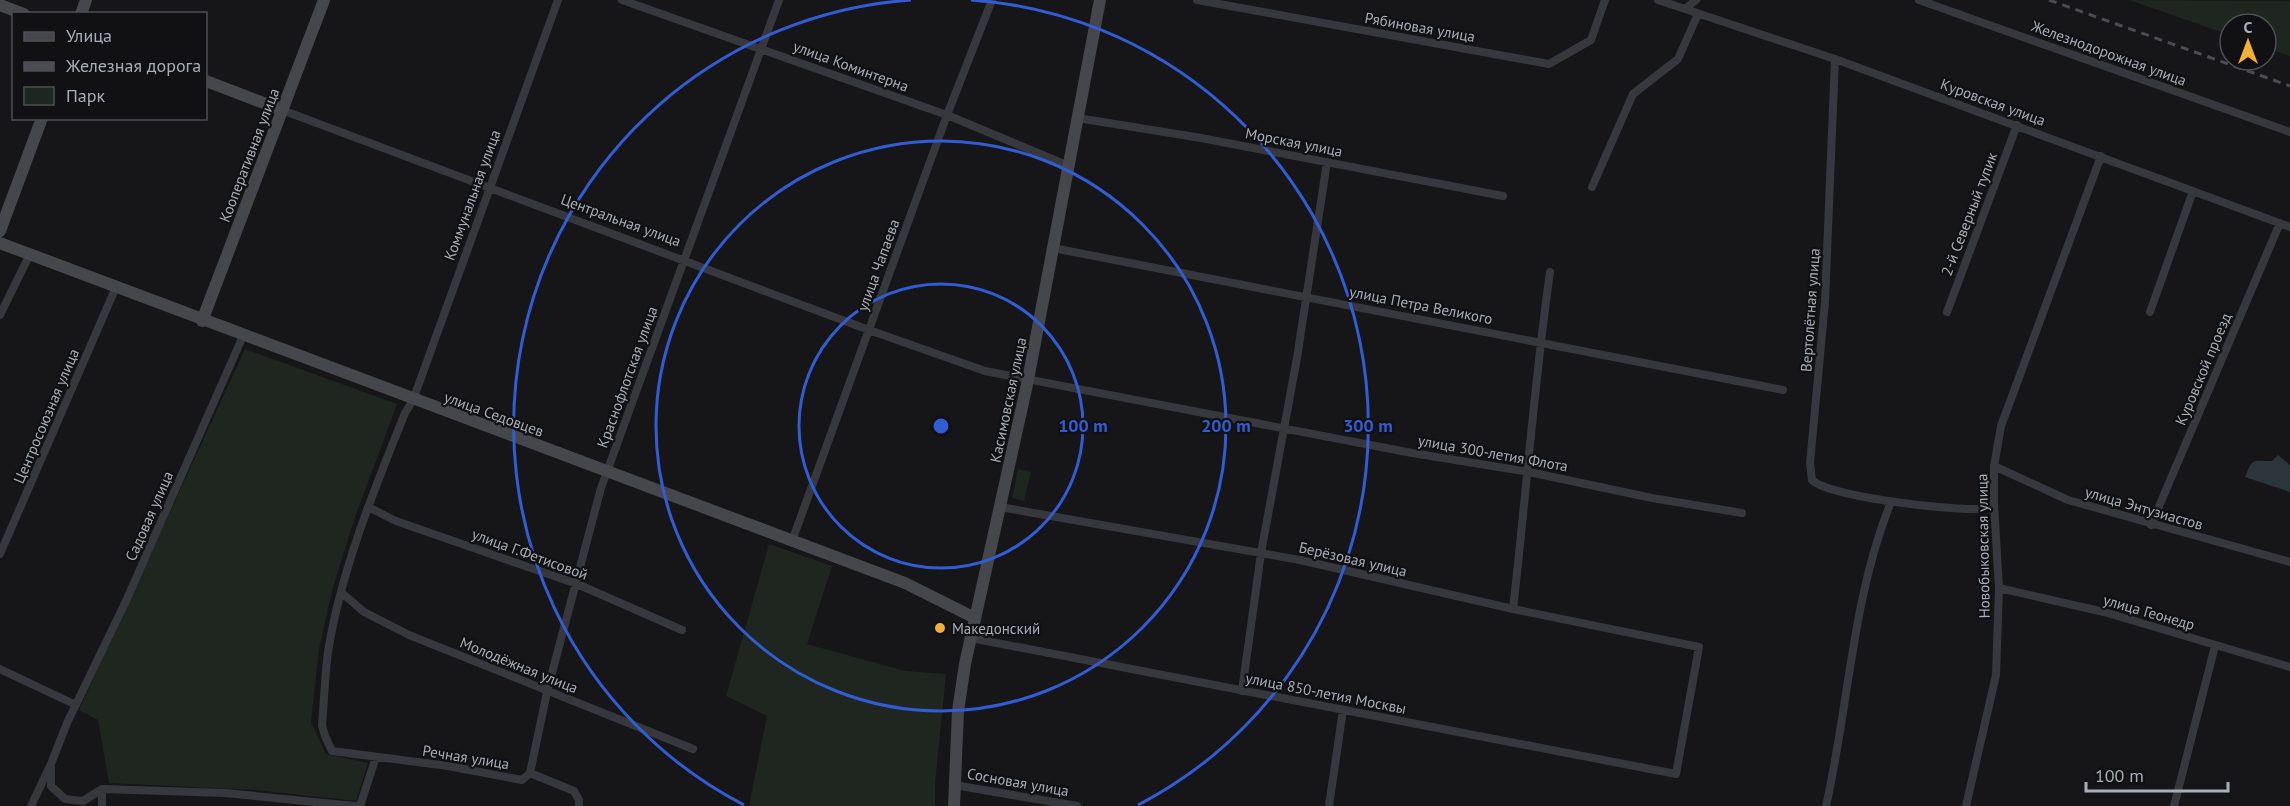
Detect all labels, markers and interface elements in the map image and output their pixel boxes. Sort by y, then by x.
street label: Рябиновая улица [1363,8,1477,46]
legend [12,12,207,120]
north arrow [2218,12,2278,72]
street label: Железнодорожная улица [2028,16,2189,90]
text: С [2244,17,2253,37]
text: Улица [66,24,112,47]
street label: улица Коминтерна [791,36,911,96]
text: Железная дорога [65,54,201,77]
street label: Куровская улица [1938,74,2048,130]
text: Парк [66,84,106,107]
street label: Кооперативная улица [215,85,283,225]
street label: Морская улица [1244,123,1344,161]
street label: Коммунальная улица [440,127,504,263]
street label: 2-й Северный тупик [1937,149,2002,278]
street label: Центральная улица [558,189,684,251]
street label: улица Чапаева [853,216,903,314]
street label: Вертолётная улица [1796,248,1824,372]
street label: улица Петра Великого [1348,282,1494,328]
street label: Краснофлотская улица [593,304,661,450]
street label: Куровской проезд [2171,310,2235,428]
street label: Касимовская улица [985,336,1031,464]
street label: Центросоюзная улица [9,346,83,486]
street label: улица Седовцев [442,387,546,441]
text: 100 m [1058,414,1108,437]
text: 200 m [1201,414,1251,437]
text: 300 m [1343,414,1393,437]
centre of rings [931,416,951,436]
street label: улица 300-летия Флота [1416,430,1570,476]
street label: Садовая улица [121,468,177,564]
street label: Новобыковская улица [1972,473,1994,619]
street label: улица Энтузиастов [2083,482,2205,534]
street label: улица Г.Фетисовой [469,524,591,584]
street label: Берёзовая улица [1297,537,1409,581]
street label: улица Геонедр [2101,590,2197,634]
place label: Македонский [952,619,1040,638]
marker: Македонский [933,621,947,635]
street label: Молодёжная улица [457,633,581,697]
street label: улица 850-летия Москвы [1244,668,1408,718]
street label: Речная улица [421,741,511,773]
scale bar [2086,755,2228,793]
street label: Сосновая улица [966,764,1070,800]
text: 100 m [2095,764,2144,787]

